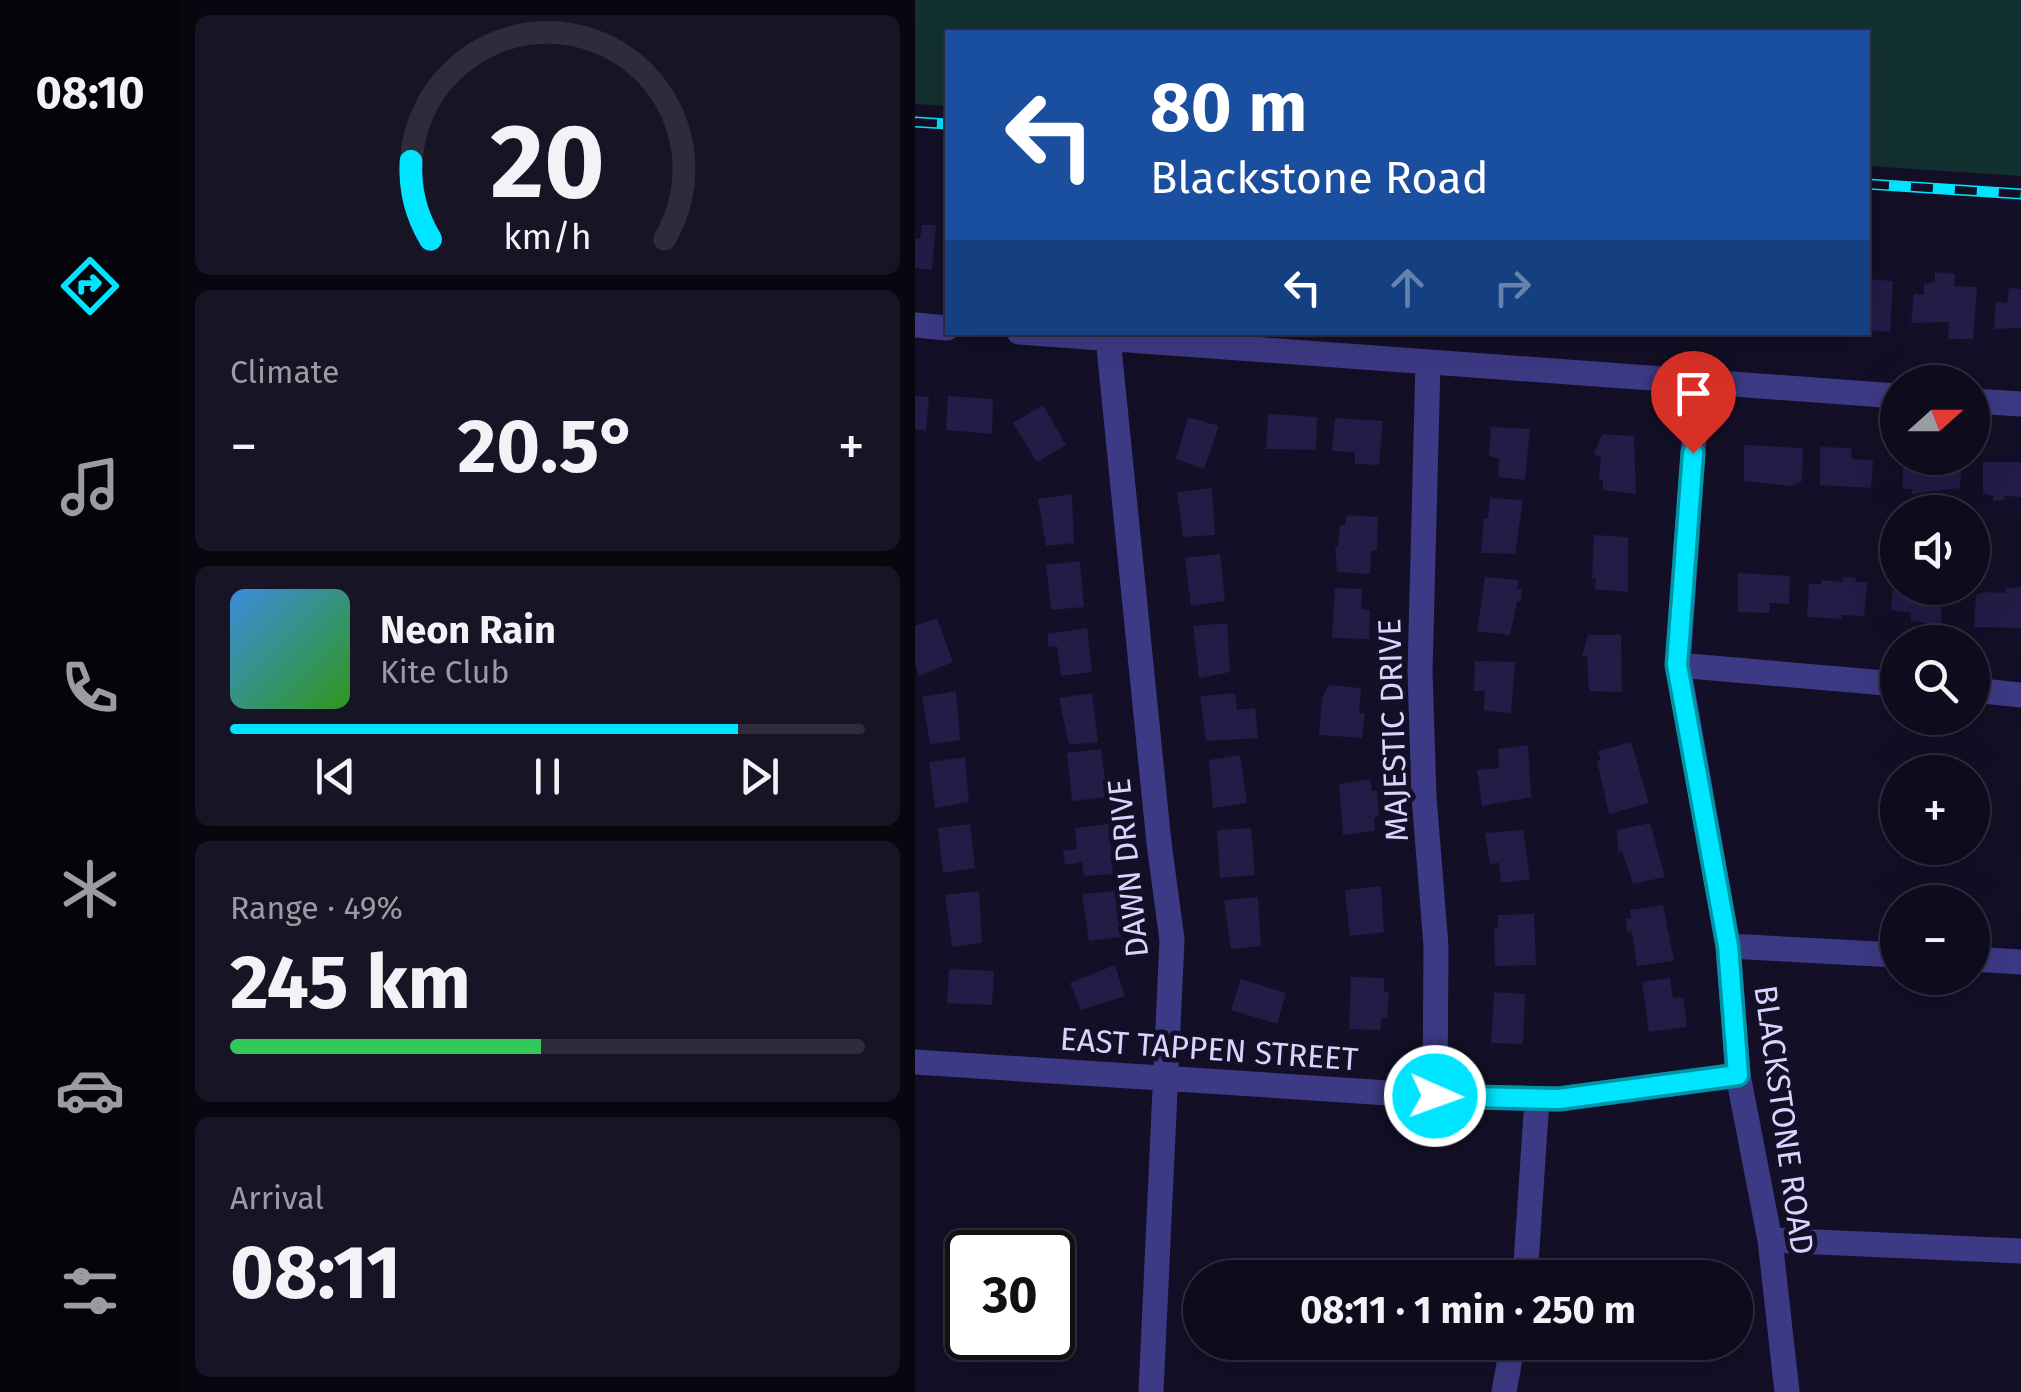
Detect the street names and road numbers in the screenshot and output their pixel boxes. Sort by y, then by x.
street label: MAJESTIC DRIVE [1370,618,1416,842]
street label: DAWN DRIVE [1100,777,1156,959]
street label: BLACKSTONE ROAD [1746,983,1822,1257]
street label: EAST TAPPEN STREET [1059,1020,1360,1078]

